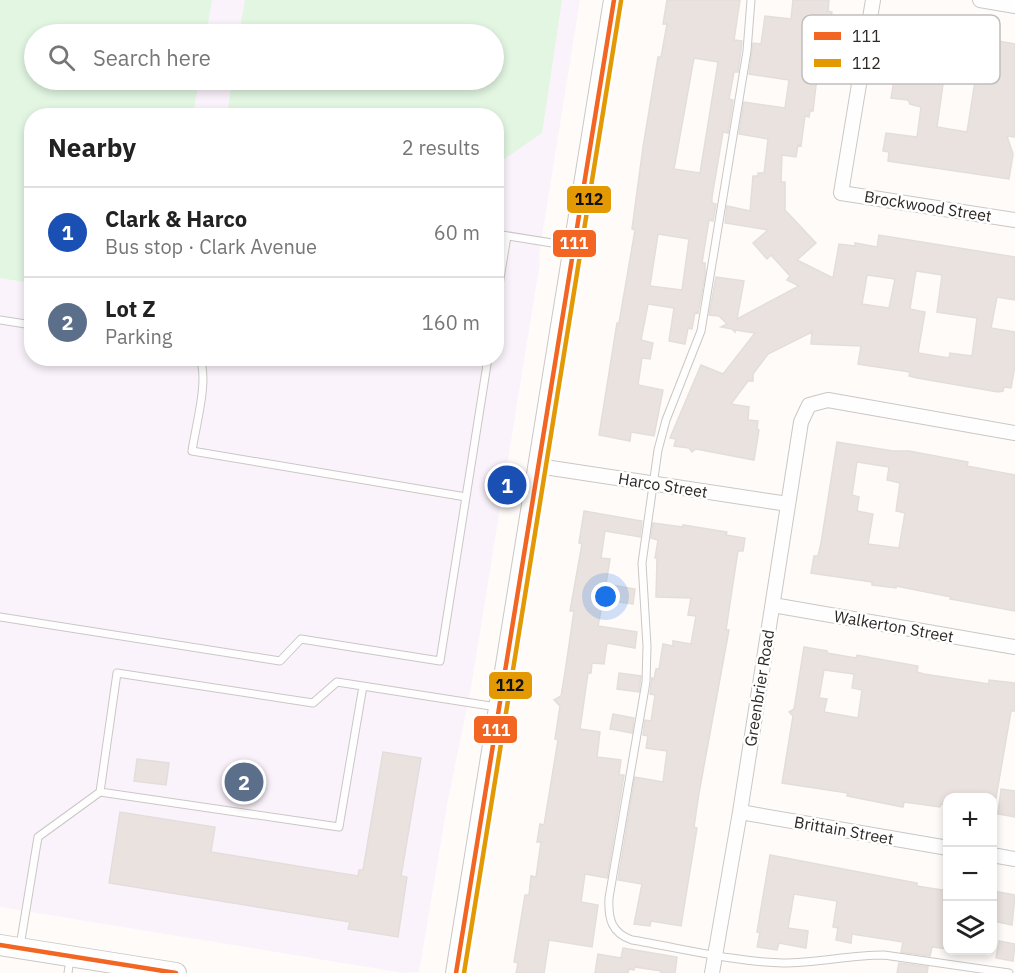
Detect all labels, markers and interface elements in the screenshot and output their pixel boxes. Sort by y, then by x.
legend [802,15,1000,84]
search box [24,24,504,90]
text: 111 [852,26,881,46]
icon: search [45,41,78,74]
text: Search here [93,43,211,72]
text: 112 [852,53,881,73]
text: Nearby [48,130,136,164]
text: 2 results [402,134,480,161]
line badge: 112 [566,185,612,214]
street label: Brockwood Street [863,186,993,226]
text: 112 [575,189,603,209]
text: Clark & Harco [105,204,247,233]
text: 1 [62,219,74,246]
text: 60 m [434,219,480,246]
line badge: 111 [552,229,597,258]
text: Bus stop · Clark Avenue [105,233,317,260]
text: 111 [560,233,589,253]
text: Lot Z [105,294,156,323]
text: 2 [62,309,74,336]
text: 160 m [422,309,480,336]
text: Parking [105,323,172,350]
pin: 1 [488,462,526,508]
street label: Harco Street [617,468,709,502]
your location [591,582,620,611]
street label: Walkerton Street [833,606,955,646]
street label: Greenbrier Road [740,628,778,748]
line badge: 112 [488,671,533,700]
text: 112 [496,675,524,695]
line badge: 111 [473,715,518,744]
text: 111 [482,720,511,740]
pin: 2 [224,760,264,804]
map controls [943,793,997,955]
button: + [943,793,997,847]
street label: Brittain Street [793,811,895,849]
button: − [943,847,997,901]
button: layers [943,901,997,955]

